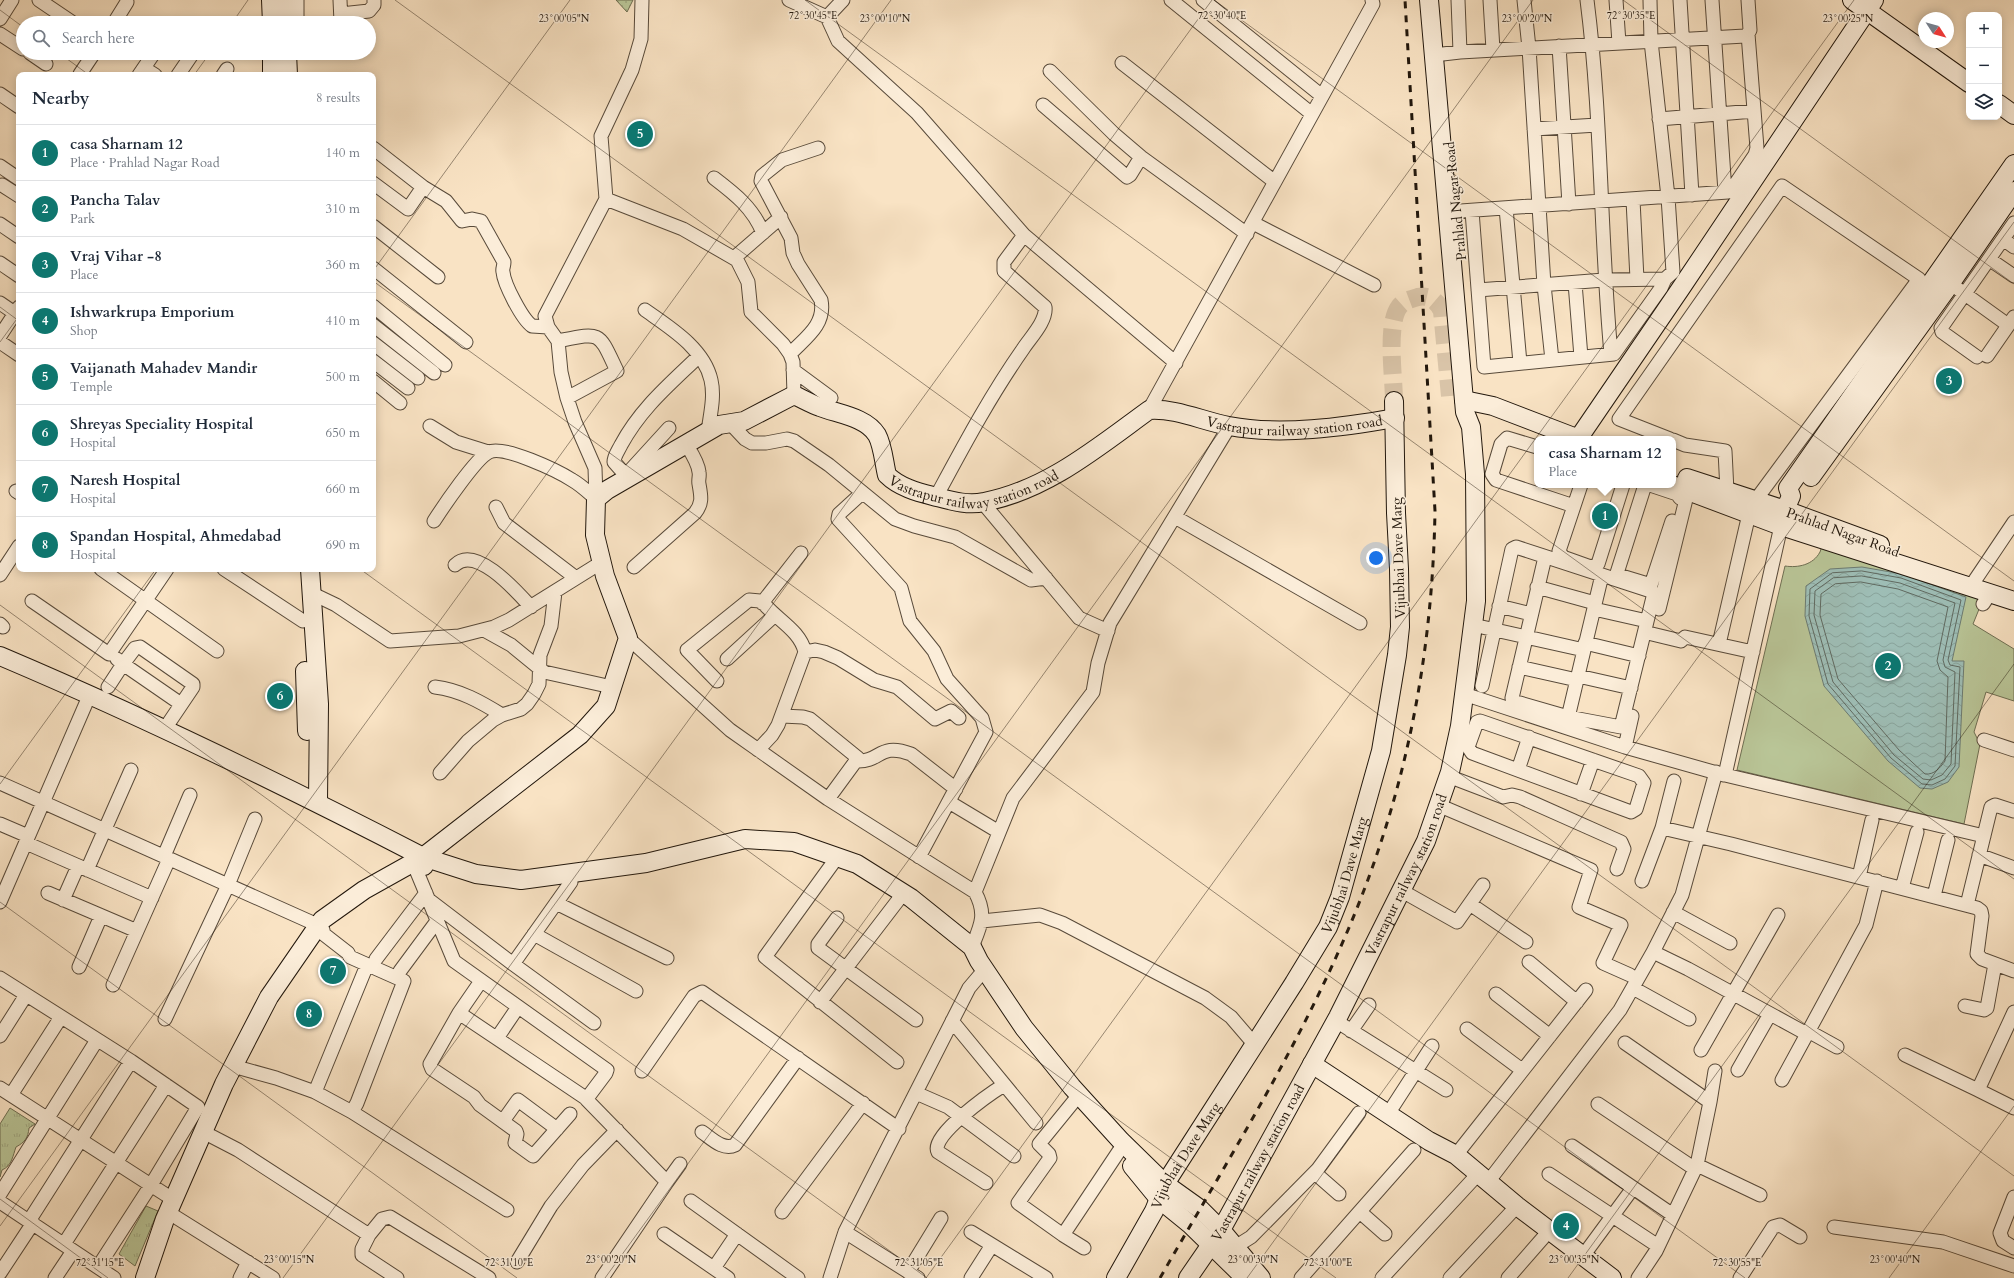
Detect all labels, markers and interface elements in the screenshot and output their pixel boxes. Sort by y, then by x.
text: 72°30'45"E [789,9,837,23]
text: 72°30'40"E [1198,9,1246,23]
text: 72°30'35"E [1607,9,1655,23]
text: 23°00'05"N [539,12,590,26]
text: 23°00'10"N [860,12,911,26]
text: 23°00'20"N [1502,12,1553,26]
text: 23°00'25"N [1823,12,1874,26]
north arrow [1918,12,1954,48]
map controls [1966,12,2002,120]
button: + [1966,12,2002,48]
search box [16,16,376,60]
icon: search [30,27,52,49]
text: Search here [62,28,135,48]
button: − [1966,48,2002,84]
button: layers [1966,84,2002,120]
text: Nearby [32,87,89,110]
text: 8 results [316,89,360,107]
pin: 5 [627,119,653,149]
text: casa Sharnam 12 [70,134,183,154]
street label: Prahlad Nagar Road [1440,140,1471,261]
text: 1 [42,144,48,162]
text: 140 m [326,144,360,162]
text: Place · Prahlad Nagar Road [70,154,220,172]
text: Pancha Talav [70,190,160,210]
text: 2 [42,200,48,218]
text: 310 m [326,200,360,218]
text: Park [70,210,95,228]
text: Vraj Vihar -8 [70,246,162,266]
text: 3 [42,256,48,274]
text: 360 m [326,256,360,274]
text: Place [70,266,98,284]
text: Ishwarkrupa Emporium [70,302,234,322]
text: 4 [42,312,48,330]
text: 410 m [326,312,360,330]
text: Shop [70,322,98,340]
text: Vaijanath Mahadev Mandir [70,358,257,378]
pin: 3 [1936,366,1962,396]
text: 5 [42,368,48,386]
text: 500 m [326,368,360,386]
text: Temple [70,378,113,396]
street label: Vastrapur railway station road [1204,411,1384,440]
text: Shreyas Speciality Hospital [70,414,253,434]
text: 6 [42,424,48,442]
text: 650 m [326,424,360,442]
text: Hospital [70,434,116,452]
popup [1534,436,1676,488]
text: casa Sharnam 12 [1549,443,1661,463]
street label: Vastrapur railway station road [887,462,1063,482]
text: Place [1549,463,1577,481]
text: Vastrapur railway station road [885,466,1062,513]
text: Naresh Hospital [70,470,180,490]
text: 7 [42,480,48,498]
text: 660 m [326,480,360,498]
text: Hospital [70,490,116,508]
street label: Vijubhai Dave Marg [1387,497,1410,619]
pin: 1 [1592,501,1618,531]
street label: Prahlad Nagar Road [1783,503,1903,562]
text: Spandan Hospital, Ahmedabad [70,526,281,546]
text: 8 [42,536,48,554]
text: 690 m [326,536,360,554]
text: Hospital [70,546,116,564]
your location [1366,548,1386,568]
pin: 2 [1875,651,1901,681]
pin: 6 [267,681,293,711]
street label: Vastrapur railway station road [1361,791,1452,960]
street label: Vijubhai Dave Marg [1317,815,1372,938]
pin: 7 [320,956,346,986]
pin: 8 [296,999,322,1029]
street label: Vastrapur railway station road [1207,1080,1310,1245]
street label: Vijubhai Dave Marg [1147,1098,1225,1212]
pin: 4 [1553,1211,1579,1241]
text: 23°00'15"N [264,1253,315,1267]
text: 23°00'20"N [586,1253,637,1267]
text: 23°00'30"N [1228,1253,1279,1267]
text: 23°00'35"N [1549,1253,1600,1267]
text: 23°00'40"N [1870,1253,1921,1267]
text: 72°31'15"E [76,1256,124,1270]
text: 72°31'10"E [485,1256,533,1270]
text: 72°31'05"E [895,1256,943,1270]
text: 72°31'00"E [1304,1256,1352,1270]
text: 72°30'55"E [1713,1256,1761,1270]

